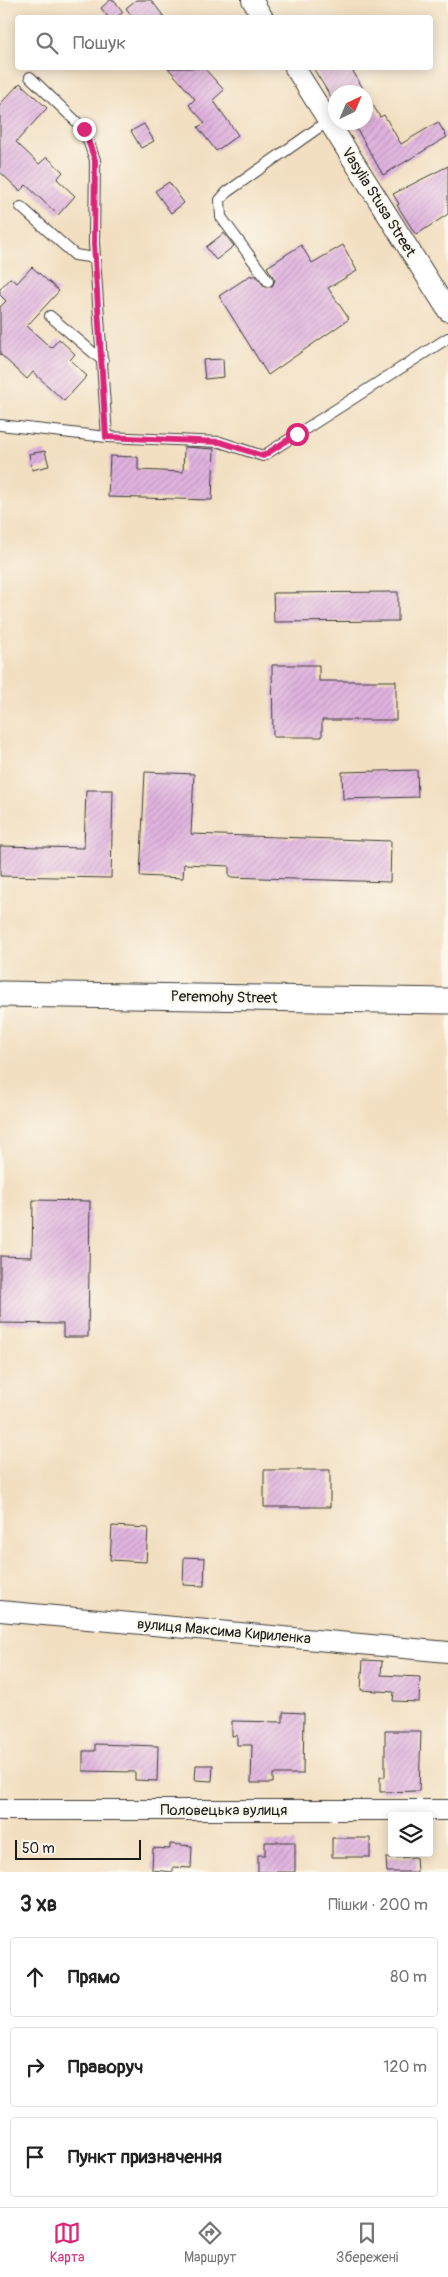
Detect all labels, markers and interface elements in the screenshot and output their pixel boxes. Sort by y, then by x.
search box [15,15,433,70]
icon: search [33,29,61,57]
text: Пошук [73,31,126,55]
north arrow [328,85,373,130]
route end [73,118,96,141]
street label: Vasylia Stusa Street [337,144,420,261]
route start [286,423,309,446]
street label: Peremohy Street [170,987,278,1008]
street label: вулиця Максима Кириленка [136,1614,312,1649]
street label: Половецька вулиця [161,1801,287,1820]
map controls [388,1812,433,1857]
button: layers [388,1812,433,1857]
scale bar [15,1837,141,1860]
text: 50 m [22,1840,55,1857]
text: 3 хв [20,1891,57,1918]
text: Пішки · 200 m [328,1895,428,1915]
icon: ahead [21,1963,49,1991]
text: Прямо [68,1965,120,1989]
text: 80 m [390,1967,427,1987]
icon: right [21,2053,49,2081]
text: Праворуч [68,2055,143,2079]
text: 120 m [383,2057,427,2077]
icon: arrive [21,2143,49,2171]
text: Пункт призначення [68,2145,222,2169]
tab: Карта [50,2219,84,2266]
tab: Маршрут [184,2219,237,2266]
tab: Збережені [336,2219,398,2266]

